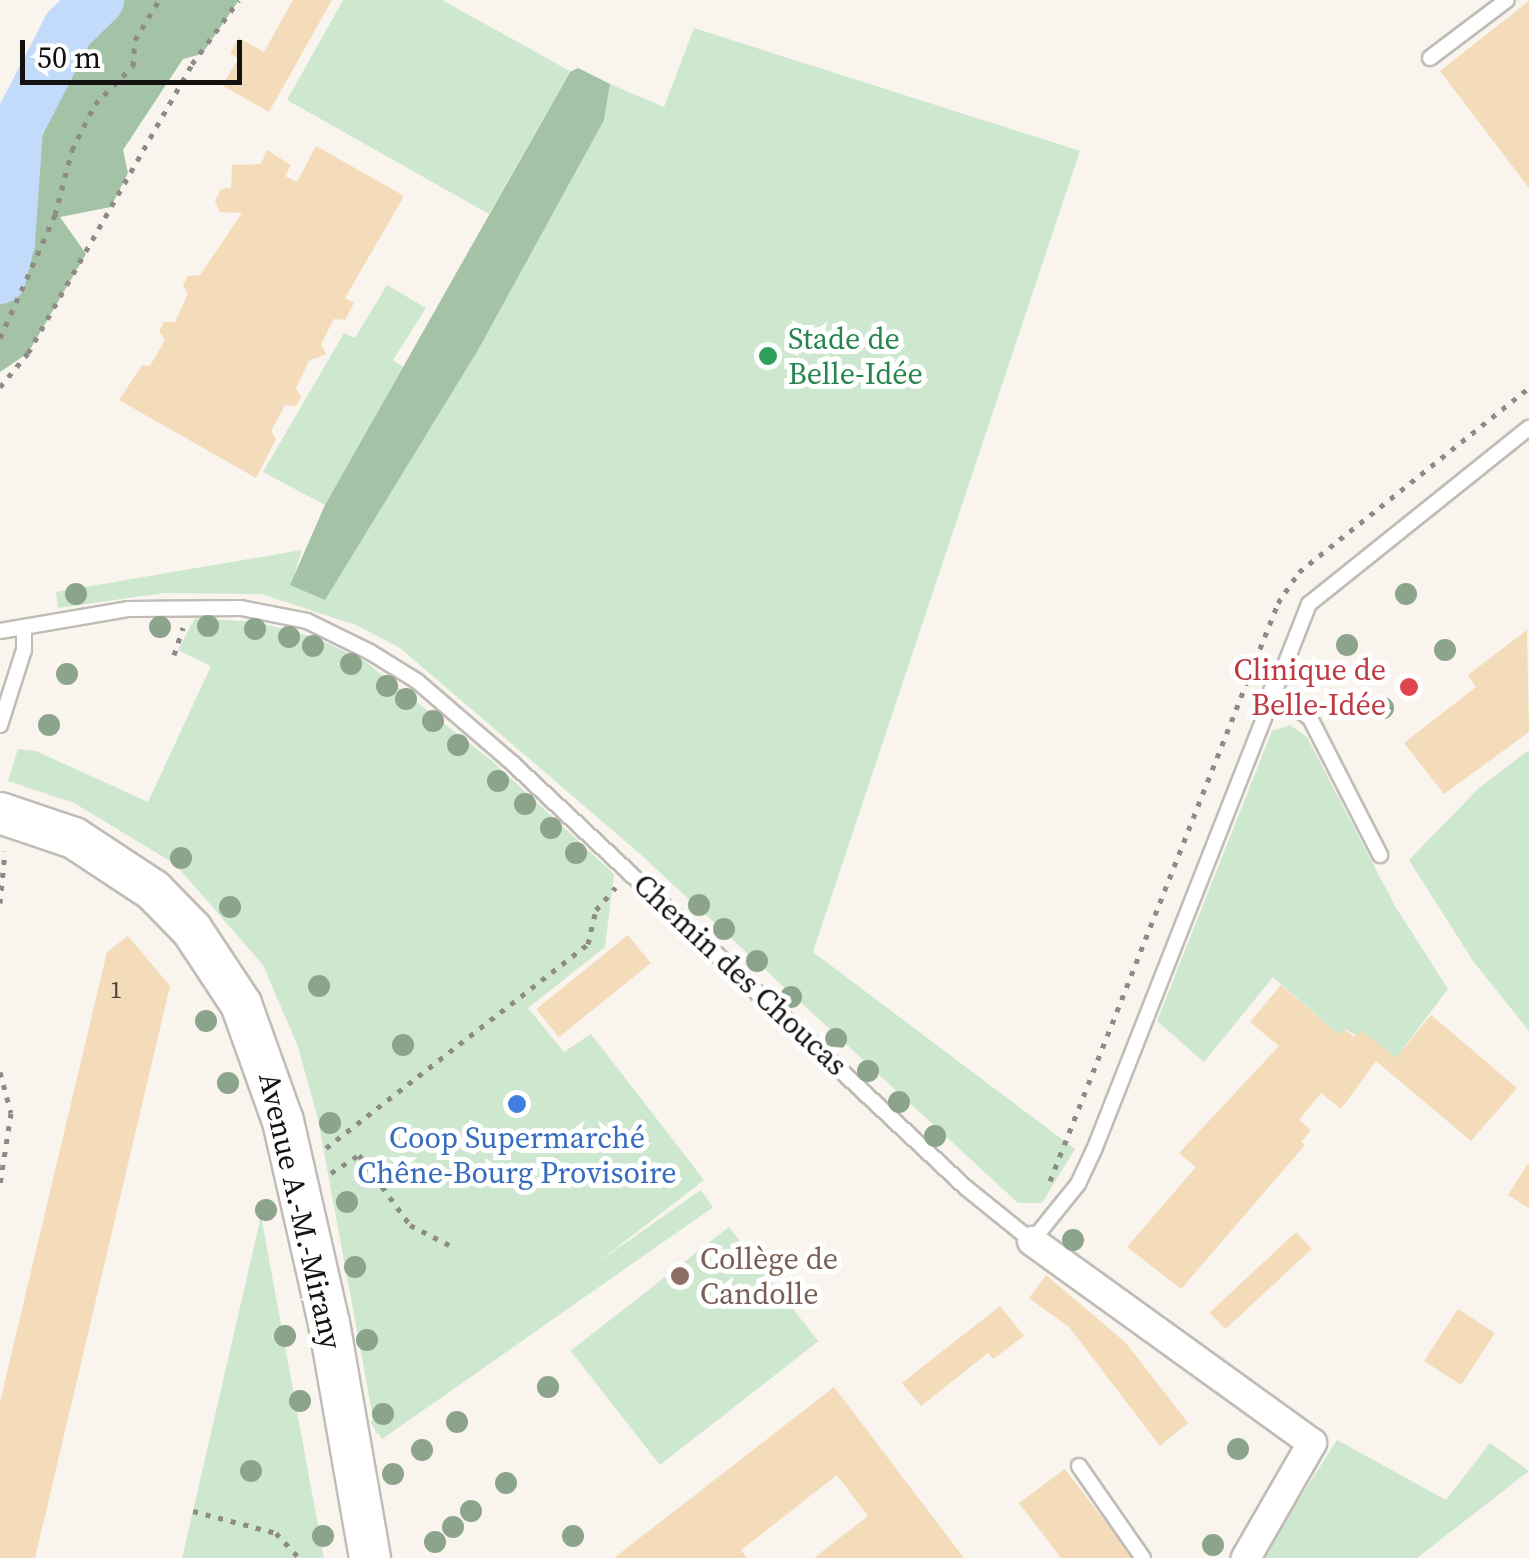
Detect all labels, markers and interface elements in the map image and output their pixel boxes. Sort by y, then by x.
scale bar [25,20,248,82]
text: 50 m [37,37,101,78]
place label: Stade de Belle-Idée [788,321,923,392]
marker: Stade de Belle-Idée [757,345,779,367]
place label: Clinique de Belle-Idée [1234,652,1386,722]
marker: Clinique de Belle-Idée [1396,674,1422,700]
street label: Chemin des Choucas [626,867,854,1083]
house number: 1 [110,974,122,1004]
street label: Avenue A.-M.-Mirany [251,1069,349,1353]
marker: Coop Supermarché Chêne-Bourg Provisoire [506,1093,528,1115]
place label: Coop Supermarché Chêne-Bourg Provisoire [357,1120,677,1190]
place label: Collège de Candolle [700,1241,838,1312]
marker: Collège de Candolle [669,1265,691,1287]

